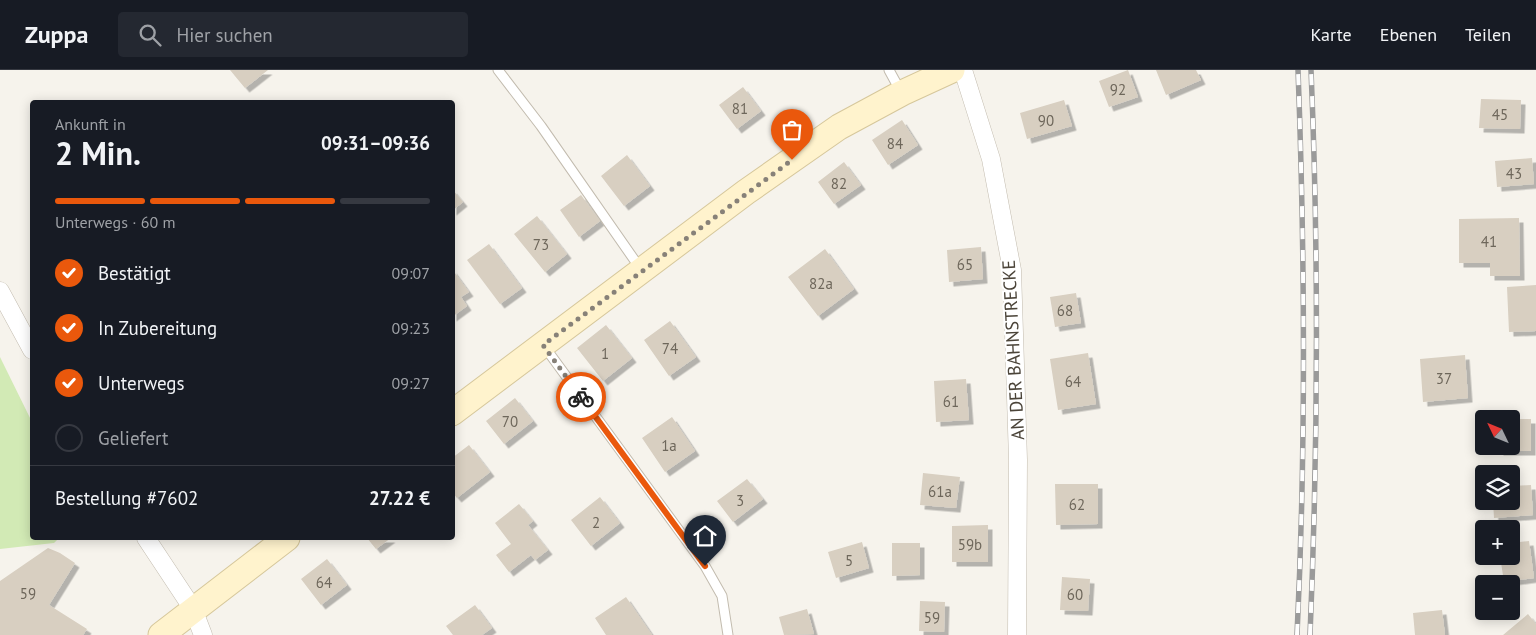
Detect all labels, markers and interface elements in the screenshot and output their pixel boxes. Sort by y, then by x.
search box [118,12,468,57]
text: Zuppa [25,19,88,50]
icon: search [136,21,164,49]
text: Hier suchen [176,23,273,47]
text: Karte [1311,23,1352,46]
text: Ebenen [1380,23,1437,46]
text: Teilen [1465,23,1511,46]
house number: 92 [1110,80,1126,99]
house number: 81 [732,99,748,118]
house number: 45 [1492,105,1508,124]
pin [771,109,813,160]
house number: 90 [1038,111,1054,130]
text: Ankunft in [55,114,126,134]
icon: bag [778,116,806,144]
text: 09:31–09:36 [321,131,430,155]
text: 2 Min. [55,132,141,174]
house number: 84 [887,134,903,153]
house number: 43 [1506,164,1522,183]
house number: 82 [831,174,847,193]
text: Unterwegs · 60 m [55,212,175,232]
house number: 41 [1481,232,1497,251]
house number: 73 [533,235,549,254]
house number: 65 [957,255,973,274]
icon: check [55,259,83,287]
street label: AN DER BAHNSTRECKE [997,259,1029,441]
text: Bestätigt [98,261,171,285]
text: 09:07 [392,263,430,283]
house number: 82a [809,274,833,293]
house number: 68 [1057,301,1073,320]
icon: check [55,314,83,342]
text: In Zubereitung [98,316,217,340]
text: 09:23 [392,318,430,338]
house number: 74 [662,339,678,358]
house number: 1 [601,344,609,363]
icon: check [55,369,83,397]
house number: 37 [1436,369,1452,388]
text: Unterwegs [98,371,185,395]
courier [556,372,606,422]
house number: 64 [1065,372,1081,391]
text: 09:27 [392,373,430,393]
icon: bike [567,383,595,411]
house number: 61 [943,392,959,411]
north arrow [1475,410,1520,455]
map controls [1475,410,1520,620]
house number: 70 [502,412,518,431]
text: Geliefert [98,426,169,450]
house number: 1a [661,436,677,455]
button: layers [1475,465,1520,510]
house number: 61a [928,482,952,501]
text: Bestellung #7602 [55,486,198,510]
text: 27.22 € [369,486,430,510]
house number: 3 [736,491,744,510]
house number: 62 [1069,495,1085,514]
house number: 2 [592,513,600,532]
pin [684,515,726,566]
button: + [1475,520,1520,565]
icon: home [691,522,719,550]
house number: 59b [958,535,982,554]
house number: 5 [845,551,853,570]
house number: 64 [316,573,332,592]
button: − [1475,575,1520,620]
house number: 59 [20,584,36,603]
house number: 60 [1067,585,1083,604]
house number: 59 [924,608,940,627]

